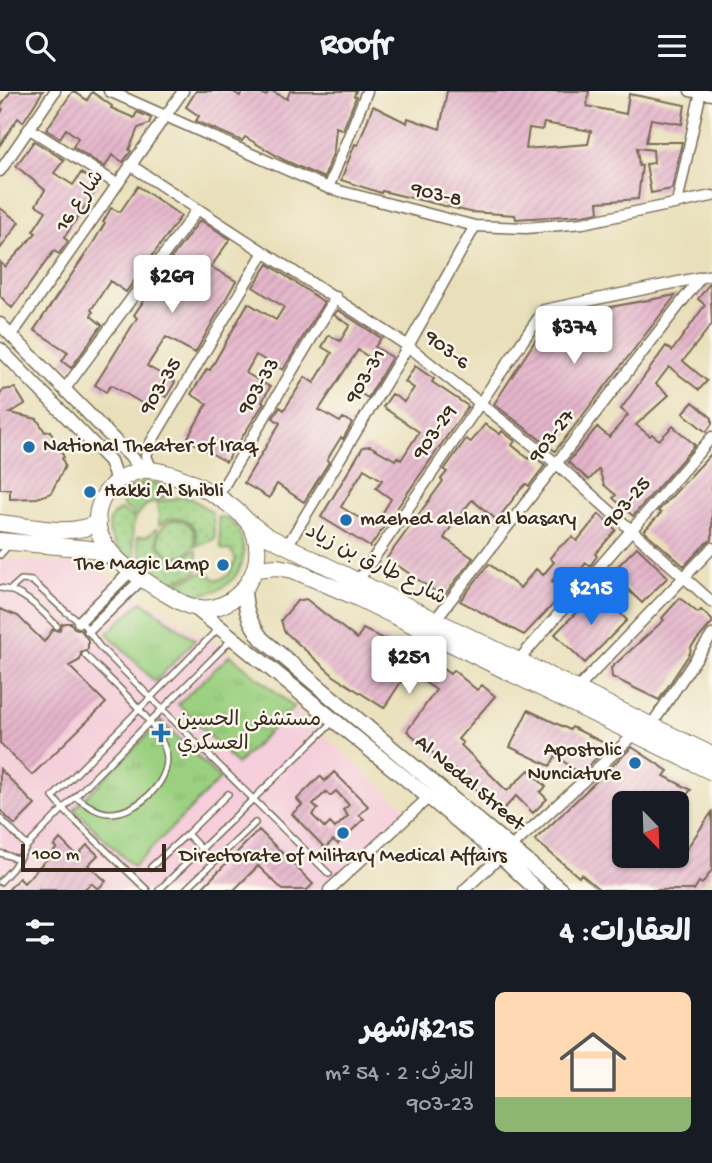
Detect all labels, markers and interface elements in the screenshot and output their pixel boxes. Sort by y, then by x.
icon: search [21,27,59,65]
text: Roofr [320,27,392,65]
icon: menu [653,27,691,65]
street label: شارع 16 [50,166,111,238]
street label: 903-8 [407,177,464,214]
pin: $269 [131,255,213,315]
text: $269 [150,264,194,291]
pin: $374 [533,307,615,366]
text: $374 [551,315,597,342]
street label: 903-6 [418,325,474,377]
street label: 903-31 [340,345,393,410]
street label: 903-35 [135,354,189,421]
street label: 903-33 [233,354,287,421]
street label: 903-29 [408,401,464,466]
street label: 903-27 [524,404,582,470]
place label: National Theater of Iraq [43,435,260,460]
marker: National Theater of Iraq [21,439,37,455]
street label: 903-25 [598,473,658,536]
place label: Hakki Al Shibli [104,480,224,505]
marker: Hakki Al Shibli [82,484,98,500]
place label: maehed alelan al basary [360,508,576,533]
marker: maehed alelan al basary [338,512,354,528]
street label: شارع طارق بن زياد [300,520,450,612]
place label: The Magic Lamp [73,553,210,578]
marker: The Magic Lamp [215,557,231,573]
pin: $215 [550,567,632,627]
text: $215 [570,576,613,603]
pin: $251 [368,637,450,696]
text: $251 [388,645,431,672]
place label: مستشفى الحسين العسكري [177,709,321,758]
marker: مستشفى الحسين العسكري [151,723,171,743]
street label: Al Nedal Street [409,731,531,839]
place label: Apostolic Nunciature [527,739,622,788]
marker: Apostolic Nunciature [627,755,643,771]
north arrow [612,791,690,868]
map controls [612,791,689,868]
marker: Directorate of Military Medical Affairs [335,825,351,841]
scale bar [21,841,166,873]
text: 100 m [32,844,79,867]
place label: Directorate of Military Medical Affairs [177,845,508,870]
icon: filters [21,913,59,951]
text: العقارات: 4 [560,917,691,952]
text: $215/شهر [361,1014,474,1049]
icon: home [551,1020,635,1104]
text: الغرف: 2 · 54 m² [325,1061,474,1088]
text: 903-23 [407,1092,474,1119]

